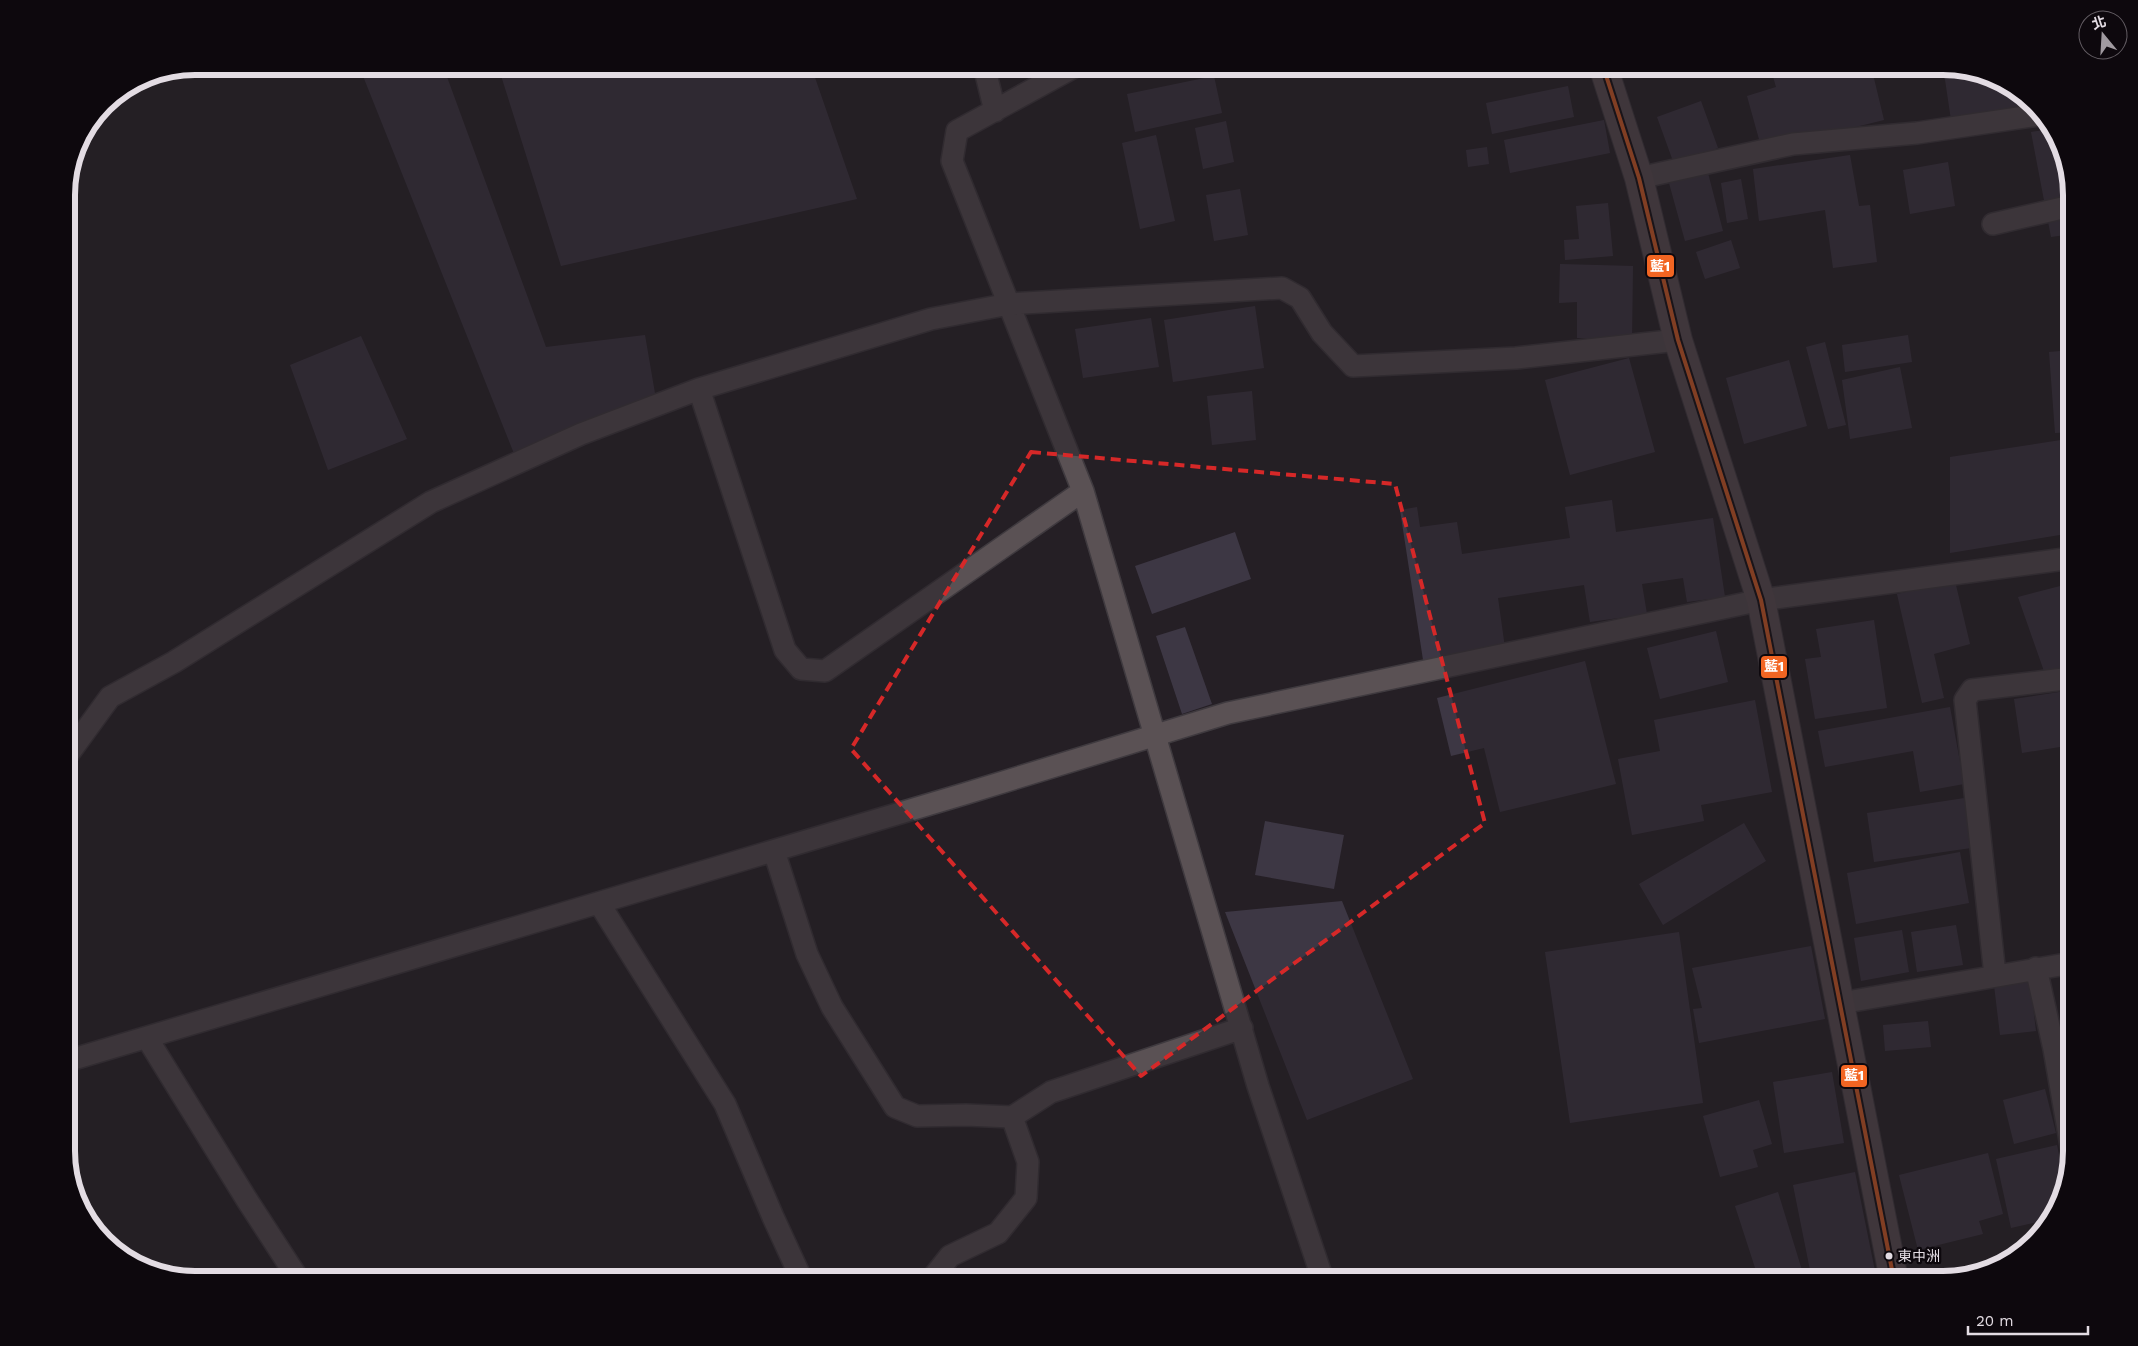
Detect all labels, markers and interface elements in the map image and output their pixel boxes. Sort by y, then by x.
north arrow [2078,10,2128,60]
text: 北 [2090,13,2108,32]
line badge: 藍1 [1646,254,1675,278]
text: 藍1 [1650,258,1670,274]
line badge: 藍1 [1760,655,1788,679]
text: 藍1 [1764,658,1784,674]
line badge: 藍1 [1840,1064,1868,1088]
text: 藍1 [1844,1067,1864,1083]
place label: 東中洲 [1898,1248,1940,1264]
marker: 東中洲 [1884,1251,1894,1261]
scale bar [1968,1304,2088,1336]
text: 20 m [1976,1312,2014,1330]

